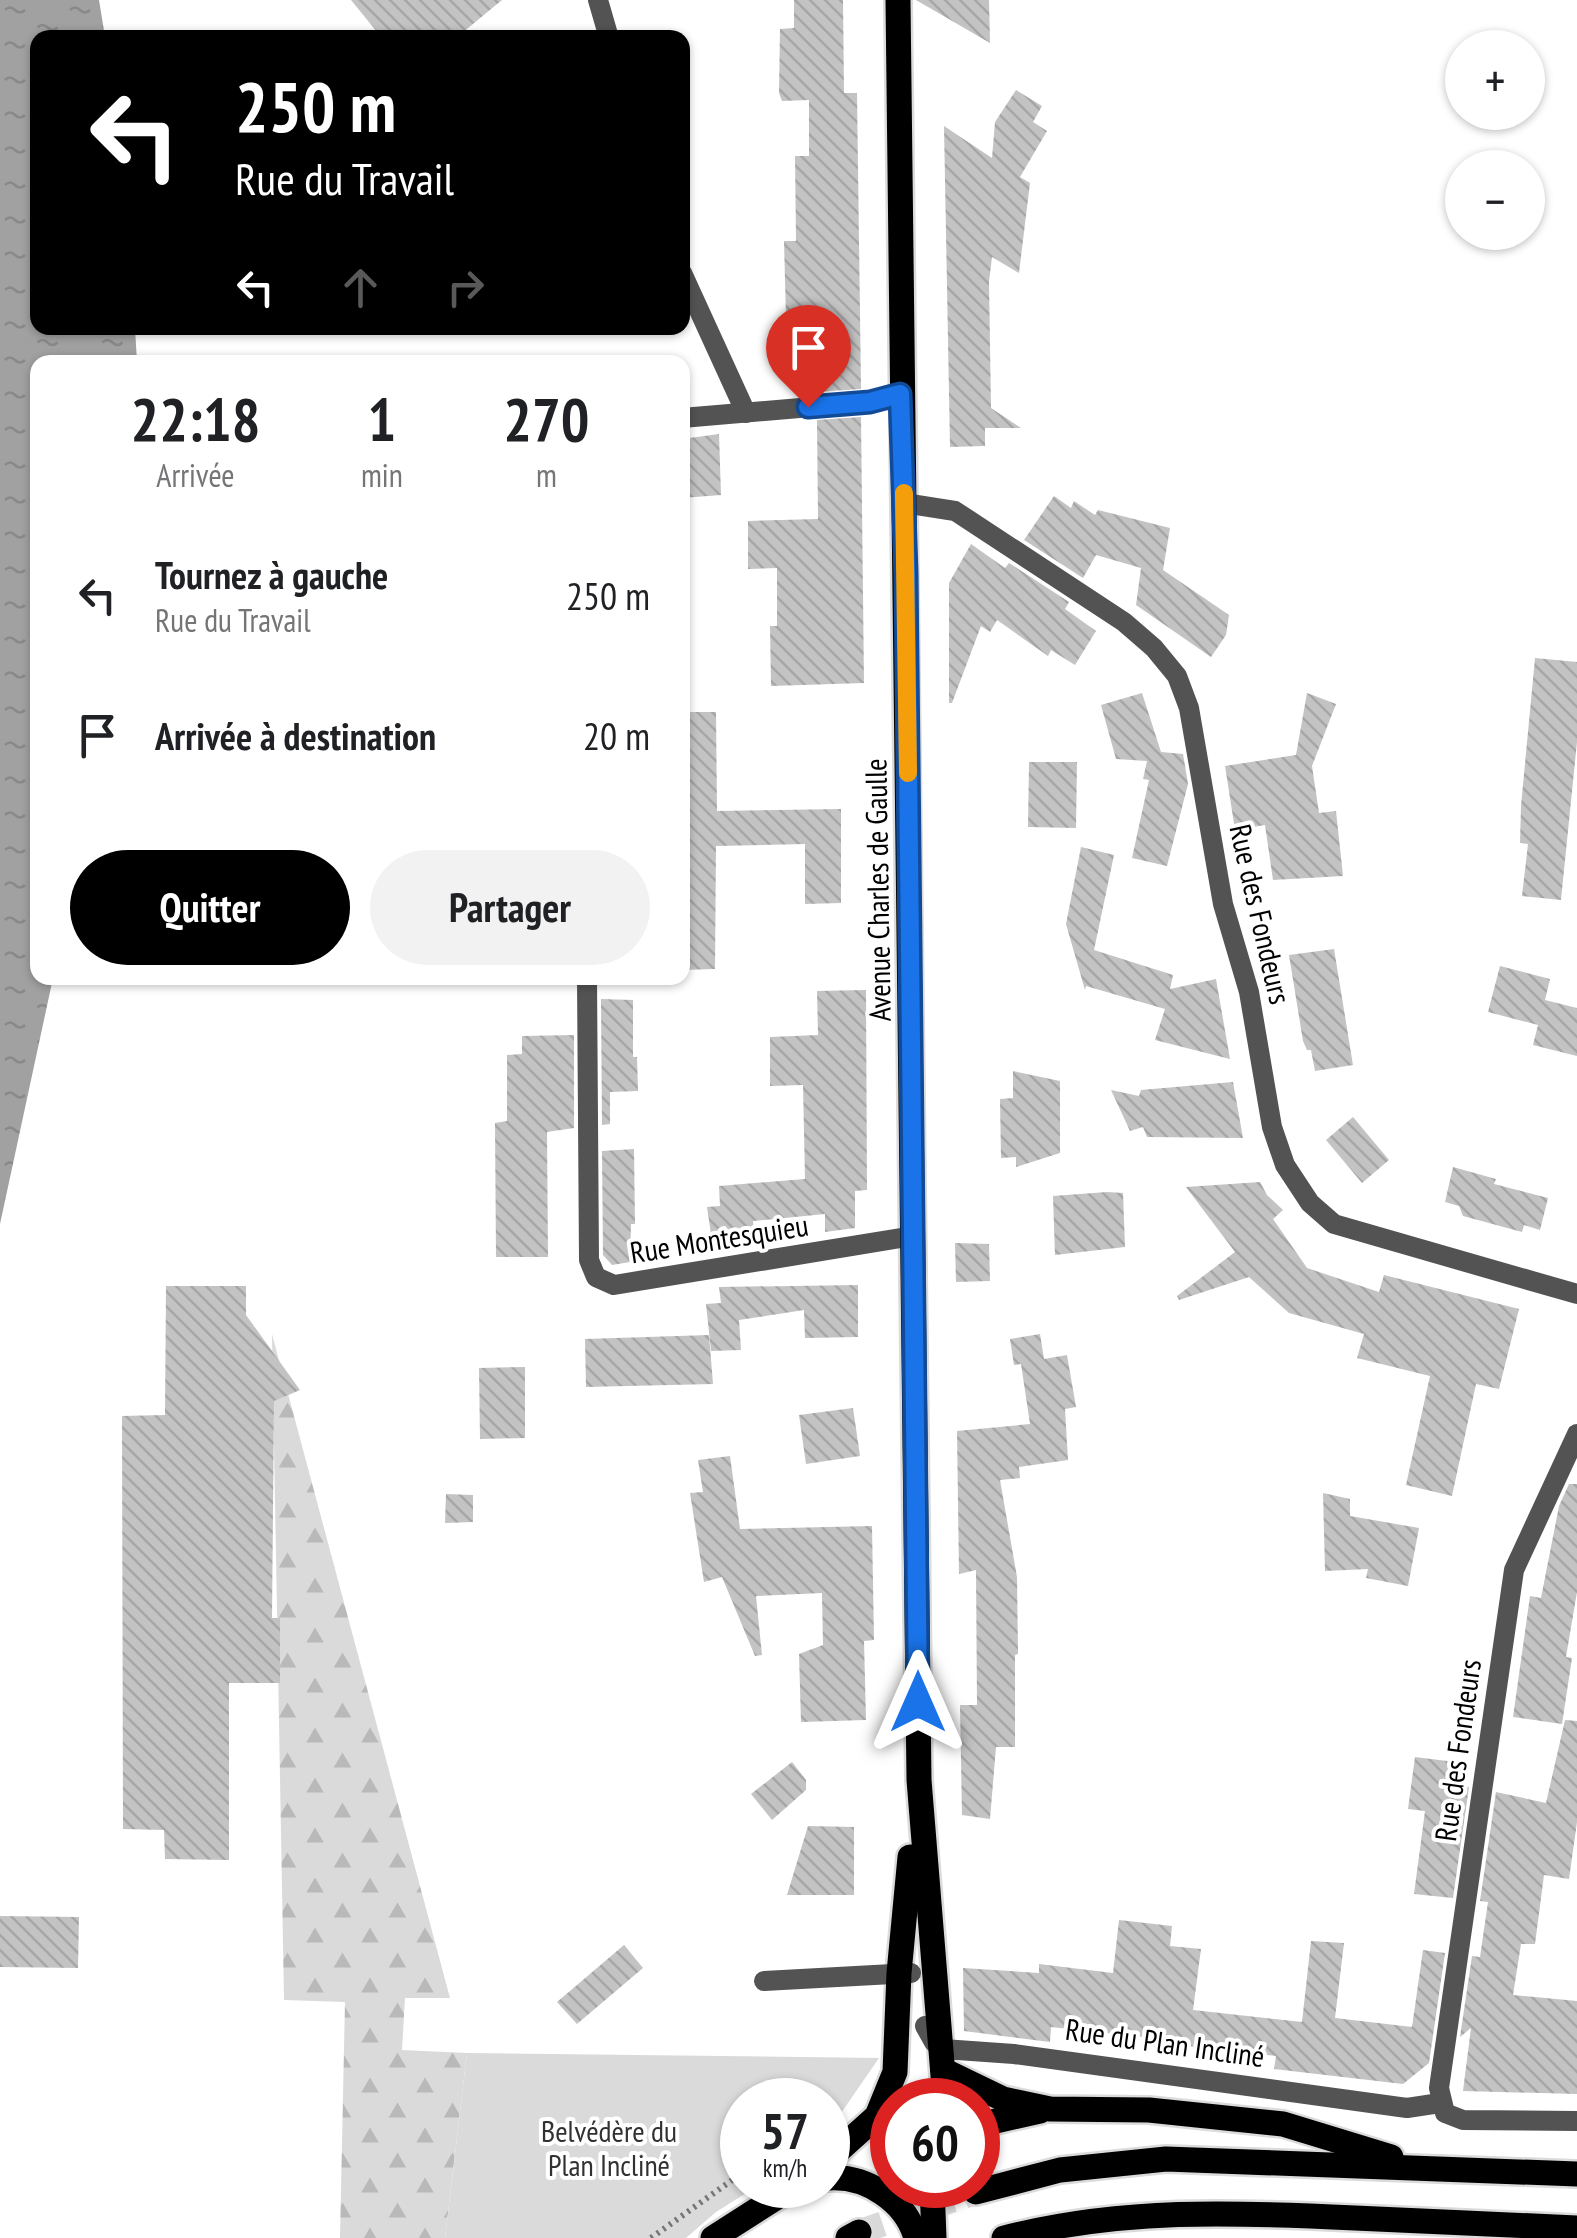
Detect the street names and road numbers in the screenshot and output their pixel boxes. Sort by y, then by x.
street label: Avenue Charles de Gaulle [855,758,899,1022]
street label: Rue des Fondeurs [1221,820,1301,1008]
street label: Rue Montesquieu [627,1205,811,1271]
street label: Rue des Fondeurs [1425,1657,1489,1843]
street label: Rue du Plan Incliné [1063,2009,1267,2075]

